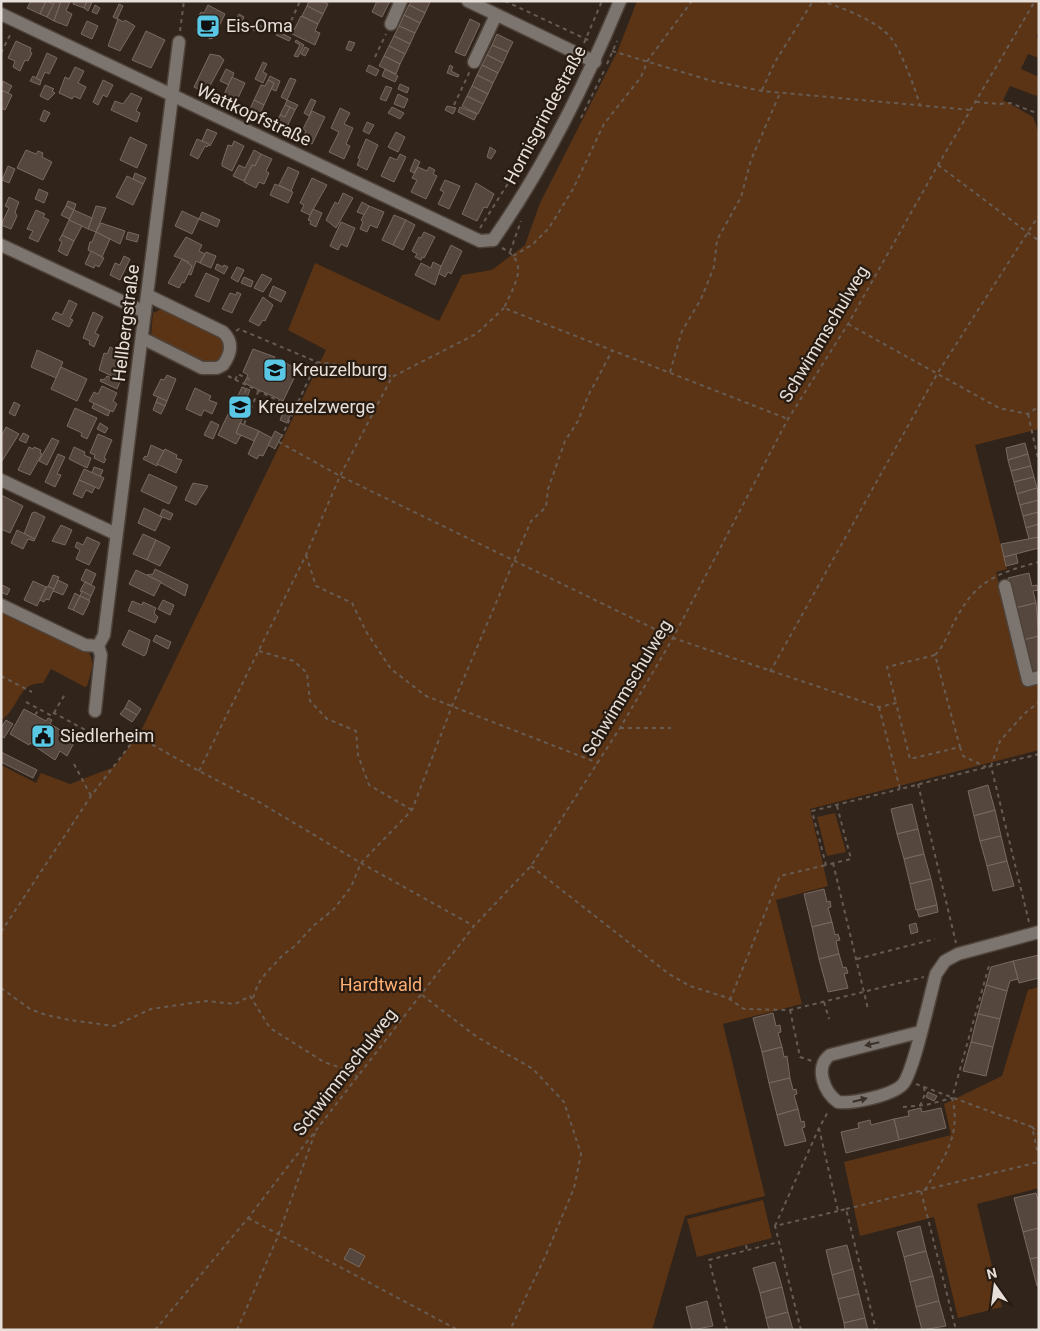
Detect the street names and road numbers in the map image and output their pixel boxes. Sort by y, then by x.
street label: Hornisgrindestraße [499,42,590,188]
street label: Wattkopfstraße [194,79,315,150]
street label: Schwimmschulweg [774,262,873,406]
street label: Hellbergstraße [108,263,143,383]
street label: Schwimmschulweg [577,616,676,760]
street label: Schwimmschulweg [288,1004,401,1139]

